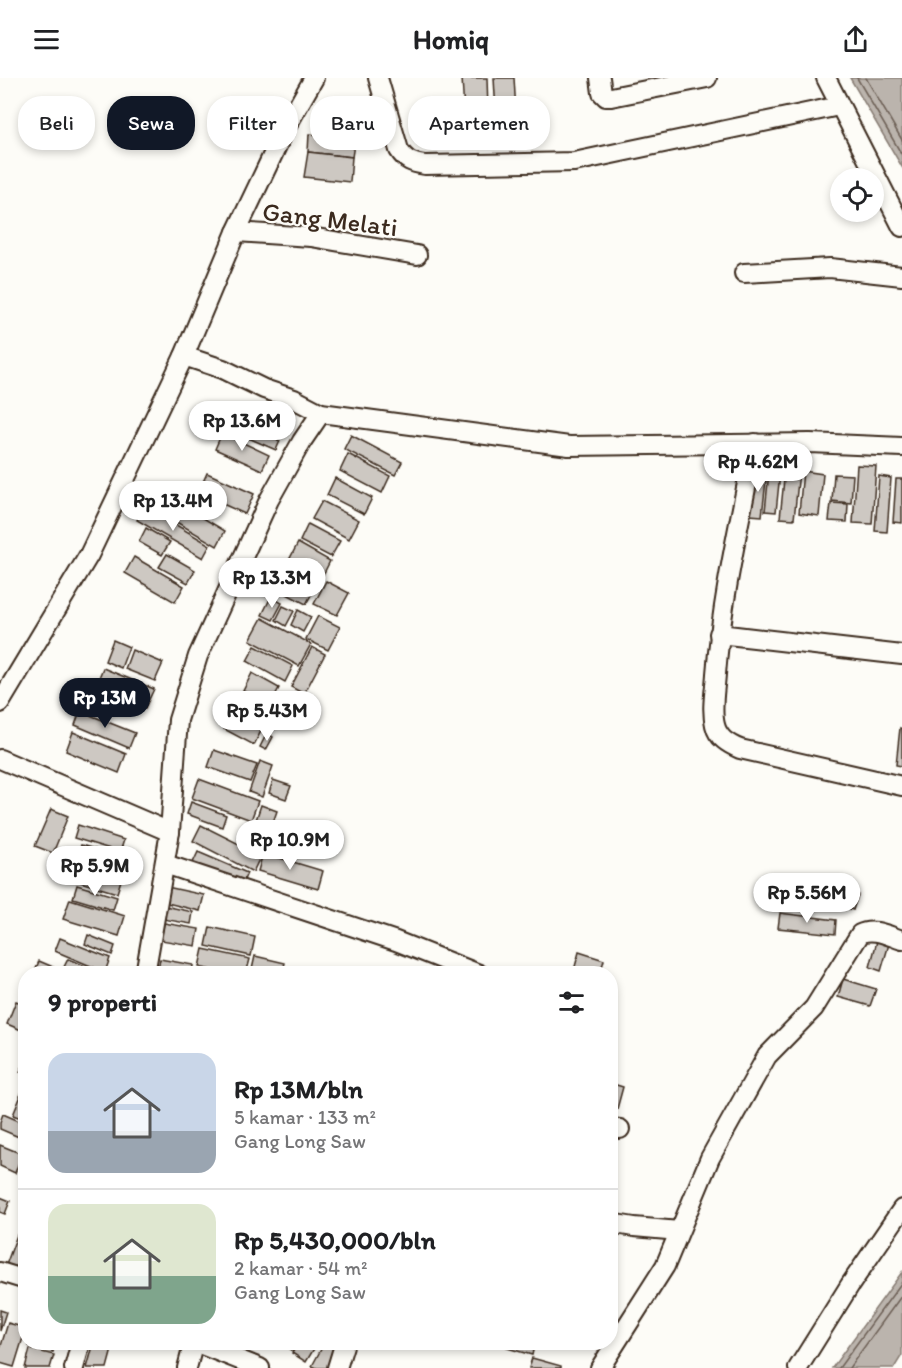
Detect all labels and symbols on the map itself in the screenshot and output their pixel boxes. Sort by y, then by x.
street label: Gang Melati [261,195,399,243]
pin: Rp 13.6M [180,401,304,452]
pin: Rp 4.62M [696,442,820,493]
pin: Rp 13.4M [111,481,235,532]
pin: Rp 13.3M [210,558,334,609]
pin: Rp 13M [56,678,154,729]
pin: Rp 5.43M [205,691,329,742]
pin: Rp 10.9M [228,820,352,871]
pin: Rp 5.9M [40,846,150,897]
pin: Rp 5.56M [745,873,869,924]

